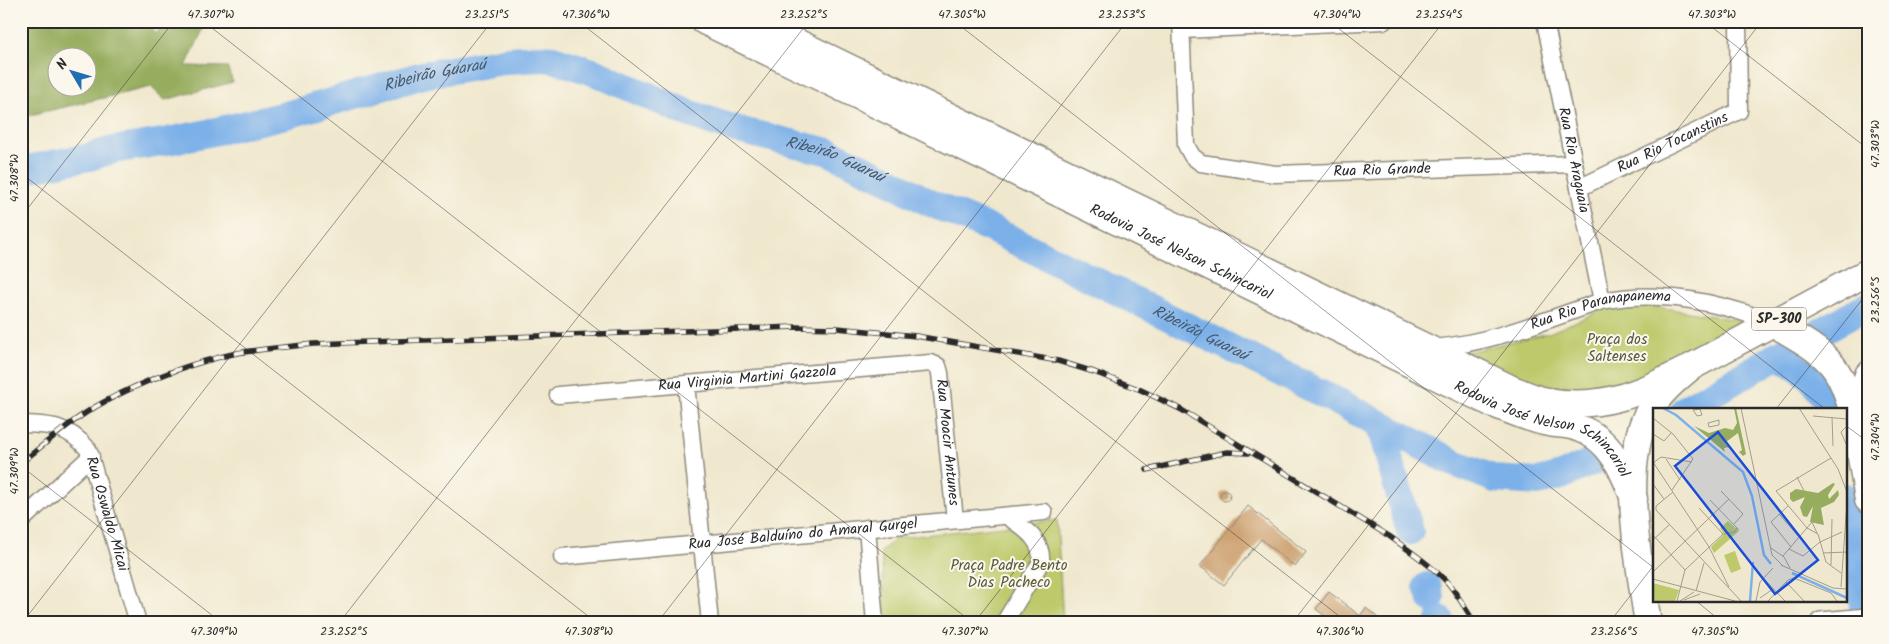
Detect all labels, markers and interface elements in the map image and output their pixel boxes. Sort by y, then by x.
text: 47.307°W [188,5,234,24]
text: 23.251°S [465,5,510,24]
text: 47.306°W [562,5,610,24]
text: 23.252°S [780,5,828,24]
text: 47.305°W [938,5,986,24]
text: 23.253°S [1098,5,1146,24]
text: 47.304°W [1313,5,1361,24]
text: 23.254°S [1415,5,1463,24]
text: 47.303°W [1688,5,1736,24]
north arrow [48,48,98,98]
water label: Ribeirão Guaraú [380,51,491,98]
text: N [51,54,74,75]
street label: Rua Rio Araguaia [1551,105,1596,215]
street label: Rua Rio Tocanstins [1613,106,1733,180]
text: 47.303°W [1866,120,1885,168]
water label: Ribeirão Guaraú [783,129,892,191]
text: 47.308°W [5,154,24,202]
street label: Rua Rio Grande [1333,157,1432,184]
street label: Rodovia José Nelson Schincariol [1085,198,1277,307]
text: 23.256°S [1866,276,1885,324]
street label: Rua Rio Paranapanema [1527,284,1672,337]
water label: Ribeirão Guaraú [1148,298,1256,369]
road number: SP-300 [1752,308,1806,330]
park label: Praça dos Saltenses [1587,328,1648,369]
street label: Rua Virginia Martini Gazzola [657,359,837,398]
street label: Rodovia José Nelson Schincariol [1450,375,1636,482]
street label: Rua Moacir Antunes [929,378,966,508]
inset map [1653,408,1846,602]
text: 47.304°W [1866,413,1885,461]
text: 47.309°W [5,447,24,495]
street label: Rua Oswaldo Micai [79,454,135,576]
street label: Rua José Balduíno do Amaral Gurgel [687,512,919,557]
park label: Praça Padre Bento Dias Pacheco [950,554,1068,595]
text: 47.309°W [190,622,238,641]
text: 23.252°S [320,622,368,641]
text: 47.308°W [565,622,613,641]
text: 47.307°W [942,622,988,641]
text: 47.306°W [1316,622,1364,641]
text: 23.256°S [1590,622,1638,641]
text: 47.305°W [1691,622,1739,641]

